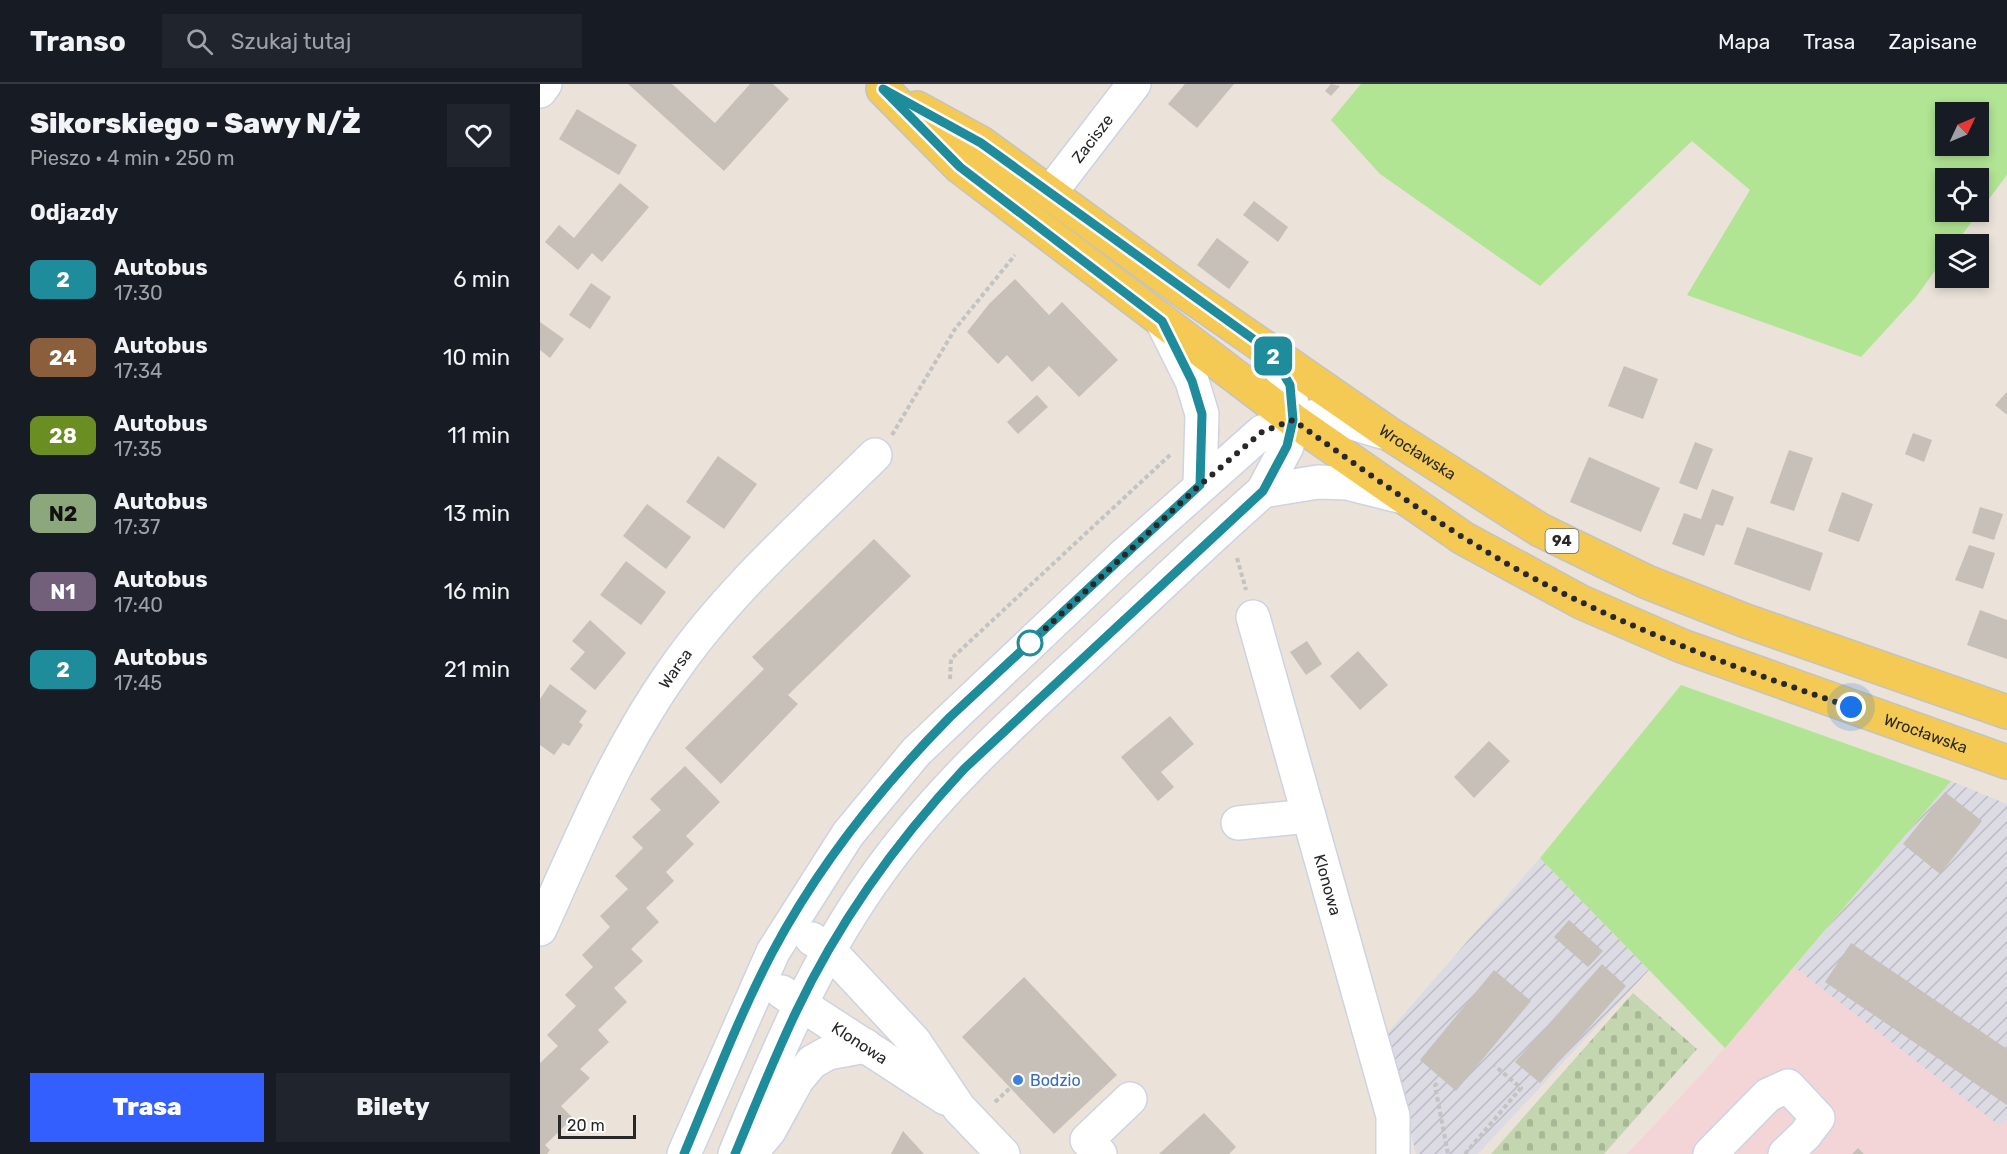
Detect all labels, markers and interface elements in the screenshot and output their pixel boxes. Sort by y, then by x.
search box [162,14,582,68]
text: Transo [30,25,126,58]
icon: search [183,25,216,58]
text: Szukaj tutaj [231,28,351,55]
text: Mapa [1718,29,1770,54]
text: Trasa [1803,29,1855,54]
text: Zapisane [1888,29,1977,54]
north arrow [1935,102,1989,156]
map controls [1935,102,1989,288]
button: heart [447,104,510,167]
text: Sikorskiego - Sawy N/Ż [30,107,361,140]
street label: Zacisze [1068,111,1117,167]
text: Pieszo · 4 min · 250 m [30,146,234,170]
button: locate [1935,168,1989,222]
text: Odjazdy [30,199,118,226]
button: layers [1935,234,1989,288]
text: Autobus [114,254,208,281]
text: 6 min [453,266,510,293]
text: 2 [56,267,70,292]
text: 17:30 [114,281,163,305]
text: Autobus [114,332,208,359]
line badge: 2 [1254,336,1292,376]
text: 10 min [443,344,510,371]
text: 2 [1266,344,1280,369]
text: 24 [49,345,77,370]
text: 17:34 [114,359,162,383]
text: Autobus [114,410,208,437]
street label: Wrocławska [1375,421,1459,484]
text: 11 min [448,422,510,449]
text: 28 [49,423,77,448]
text: 17:35 [114,437,162,461]
text: Autobus [114,488,208,515]
text: 13 min [444,500,510,527]
text: N2 [49,501,77,526]
text: 17:37 [114,515,160,539]
road number: 94 [1546,529,1578,553]
text: Autobus [114,566,208,593]
text: 16 min [444,578,510,605]
text: N1 [50,579,76,604]
text: 17:40 [114,593,163,617]
unlabelled marker [1017,630,1043,656]
text: Autobus [114,644,208,671]
street label: Warsa [655,645,696,692]
text: 21 min [444,656,510,683]
text: 2 [56,657,70,682]
text: 17:45 [114,671,162,695]
your location [1836,692,1866,722]
street label: Wrocławska [1881,710,1970,757]
street label: Klonowa [1310,852,1345,918]
street label: Klonowa [828,1018,891,1068]
place label: Bodzio [1030,1071,1081,1090]
button: Trasa [30,1073,264,1142]
button: Bilety [276,1073,510,1142]
marker: Bodzio [1011,1073,1025,1087]
scale bar [558,1112,636,1140]
text: 20 m [567,1116,605,1135]

